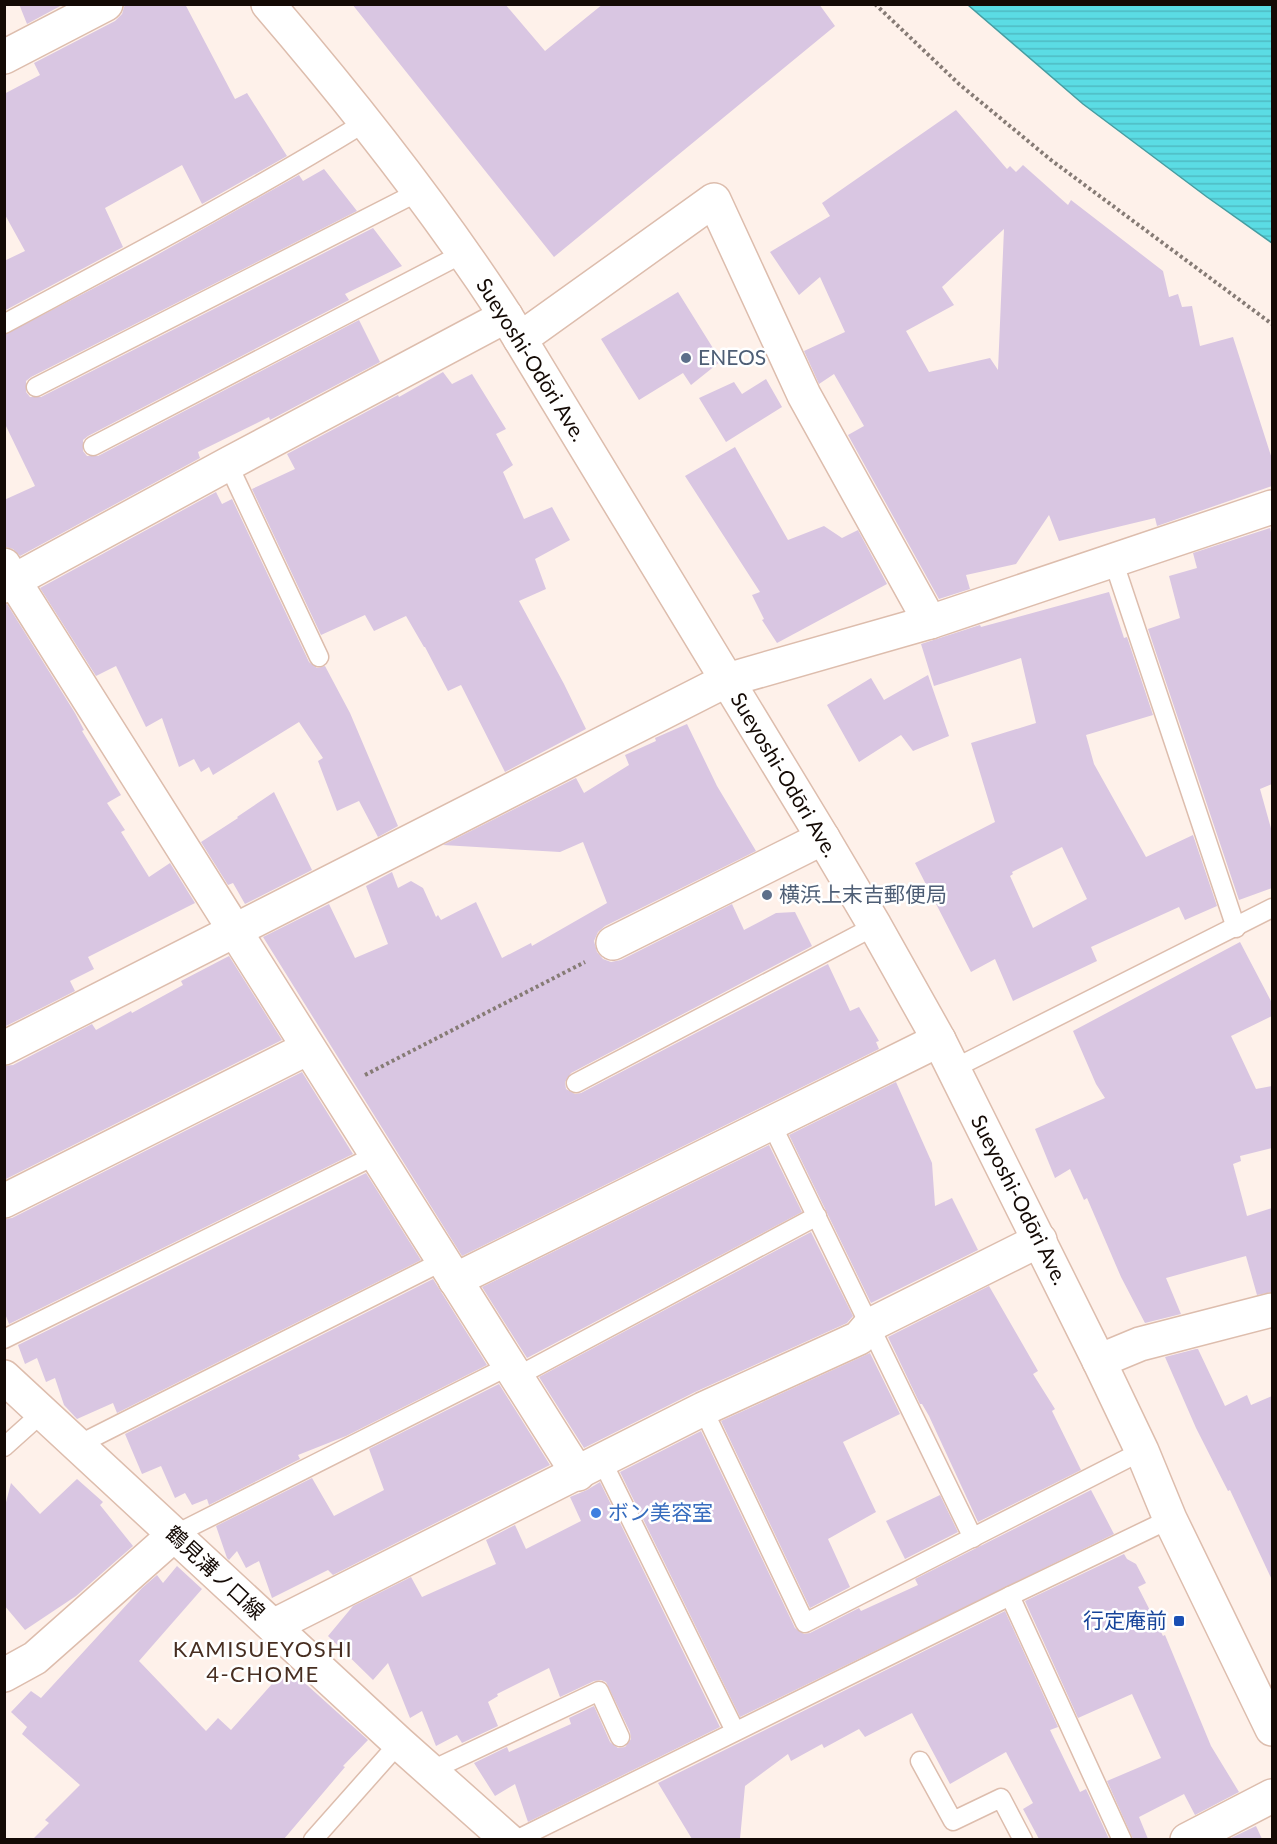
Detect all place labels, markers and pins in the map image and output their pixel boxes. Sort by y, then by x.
place label: ENEOS [698,344,766,369]
marker: ENEOS [679,351,693,365]
place label: 横浜上末吉郵便局 [779,881,947,906]
marker: 横浜上末吉郵便局 [760,888,774,902]
place label: ボン美容室 [608,1499,713,1524]
marker: ボン美容室 [589,1506,603,1520]
place label: 行定庵前 [1083,1607,1167,1632]
marker: 行定庵前 [1172,1614,1186,1628]

